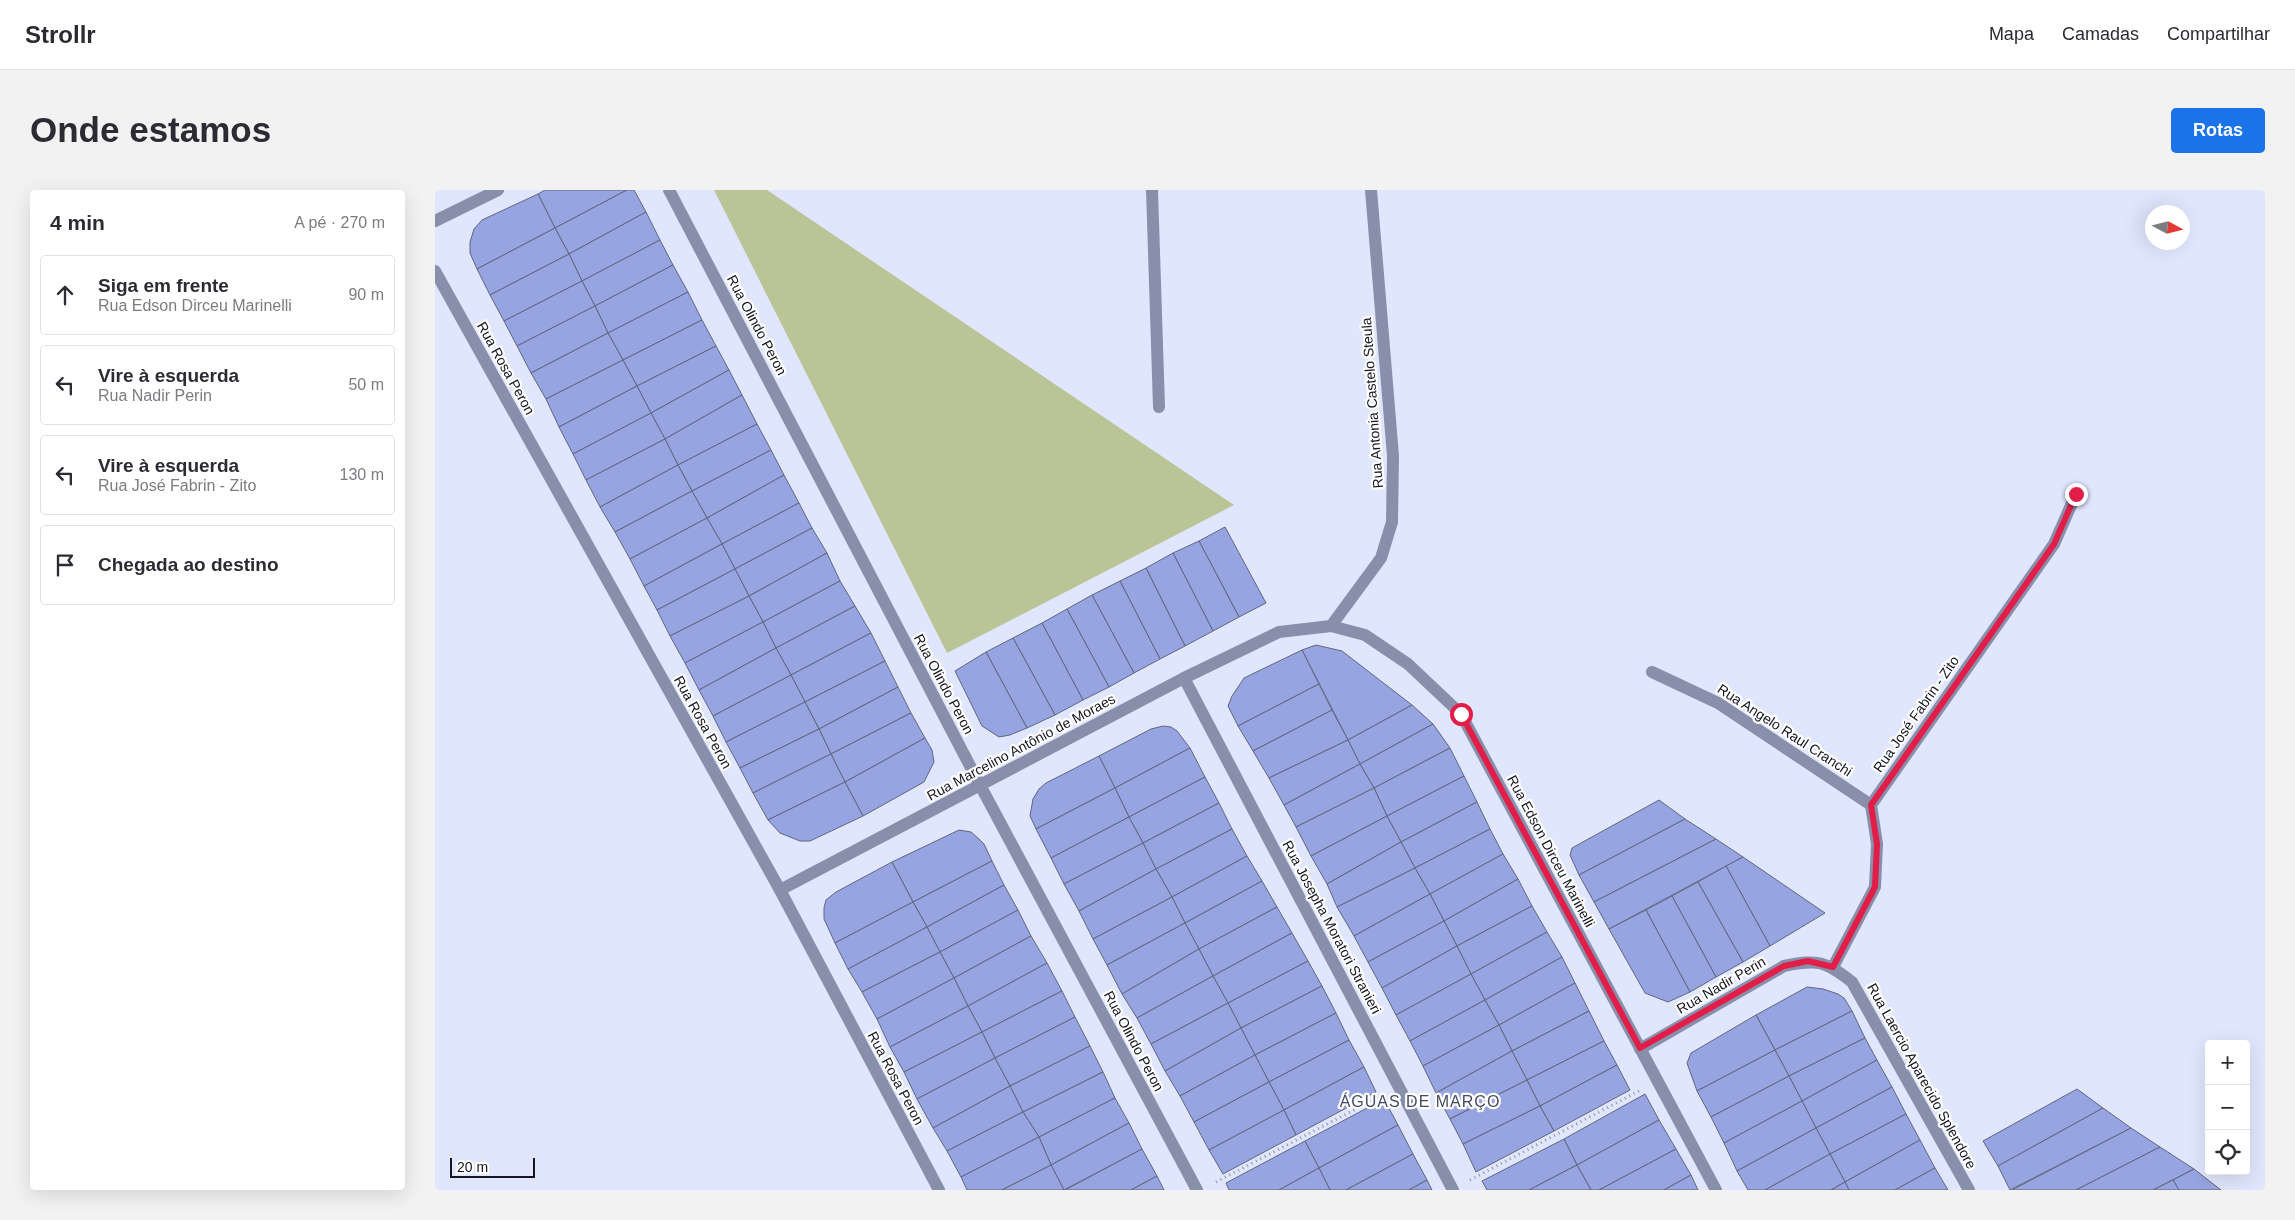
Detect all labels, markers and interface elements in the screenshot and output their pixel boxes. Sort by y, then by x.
text: Strollr [25,21,96,48]
text: Mapa [1989,24,2034,44]
text: Camadas [2062,24,2139,44]
text: Compartilhar [2167,24,2270,44]
button: Rotas [2171,108,2265,153]
text: Onde estamos [30,110,271,149]
north arrow [2145,205,2190,250]
text: 4 min [50,211,105,234]
text: A pé · 270 m [294,214,385,231]
street label: Rua Olindo Peron [724,272,790,378]
text: Siga em frente [98,275,229,296]
icon: ahead [51,281,79,309]
text: 90 m [348,286,384,303]
text: Rua Edson Dirceu Marinelli [98,297,292,314]
street label: Rua Antonia Castelo Steula [1358,317,1386,489]
street label: Rua Rosa Peron [474,319,538,417]
text: Vire à esquerda [98,365,239,386]
icon: left [51,371,79,399]
text: 50 m [348,376,384,393]
text: Rua Nadir Perin [98,387,212,404]
text: Vire à esquerda [98,455,239,476]
icon: left [51,461,79,489]
text: 130 m [340,466,384,483]
text: Rua José Fabrin - Zito [98,477,256,494]
route end [2065,483,2088,506]
icon: arrive [51,551,79,579]
text: Chegada ao destino [98,554,279,575]
street label: Rua Olindo Peron [911,631,977,737]
street label: Rua José Fabrin - Zito [1870,653,1962,775]
street label: Rua Rosa Peron [671,673,735,771]
street label: Rua Angelo Raul Cranchi [1715,680,1855,780]
street label: Rua Marcelino Antônio de Moraes [924,690,1118,804]
route start [1450,703,1473,726]
street label: Rua Edson Dirceu Marinelli [1504,772,1598,930]
street label: Rua Josepha Moratori Stranieri [1279,838,1385,1016]
street label: Rua Nadir Perin [1674,953,1768,1017]
street label: Rua Laercio Aparecido Splendore [1864,981,1980,1172]
street label: Rua Olindo Peron [1101,988,1167,1094]
street label: Rua Rosa Peron [865,1029,927,1127]
map controls [2205,1040,2250,1175]
button: + [2205,1040,2250,1085]
button: − [2205,1085,2250,1130]
district label: ÁGUAS DE MARÇO [1340,1092,1500,1110]
button: locate [2205,1130,2250,1175]
scale bar [450,1155,535,1178]
text: 20 m [457,1159,488,1175]

